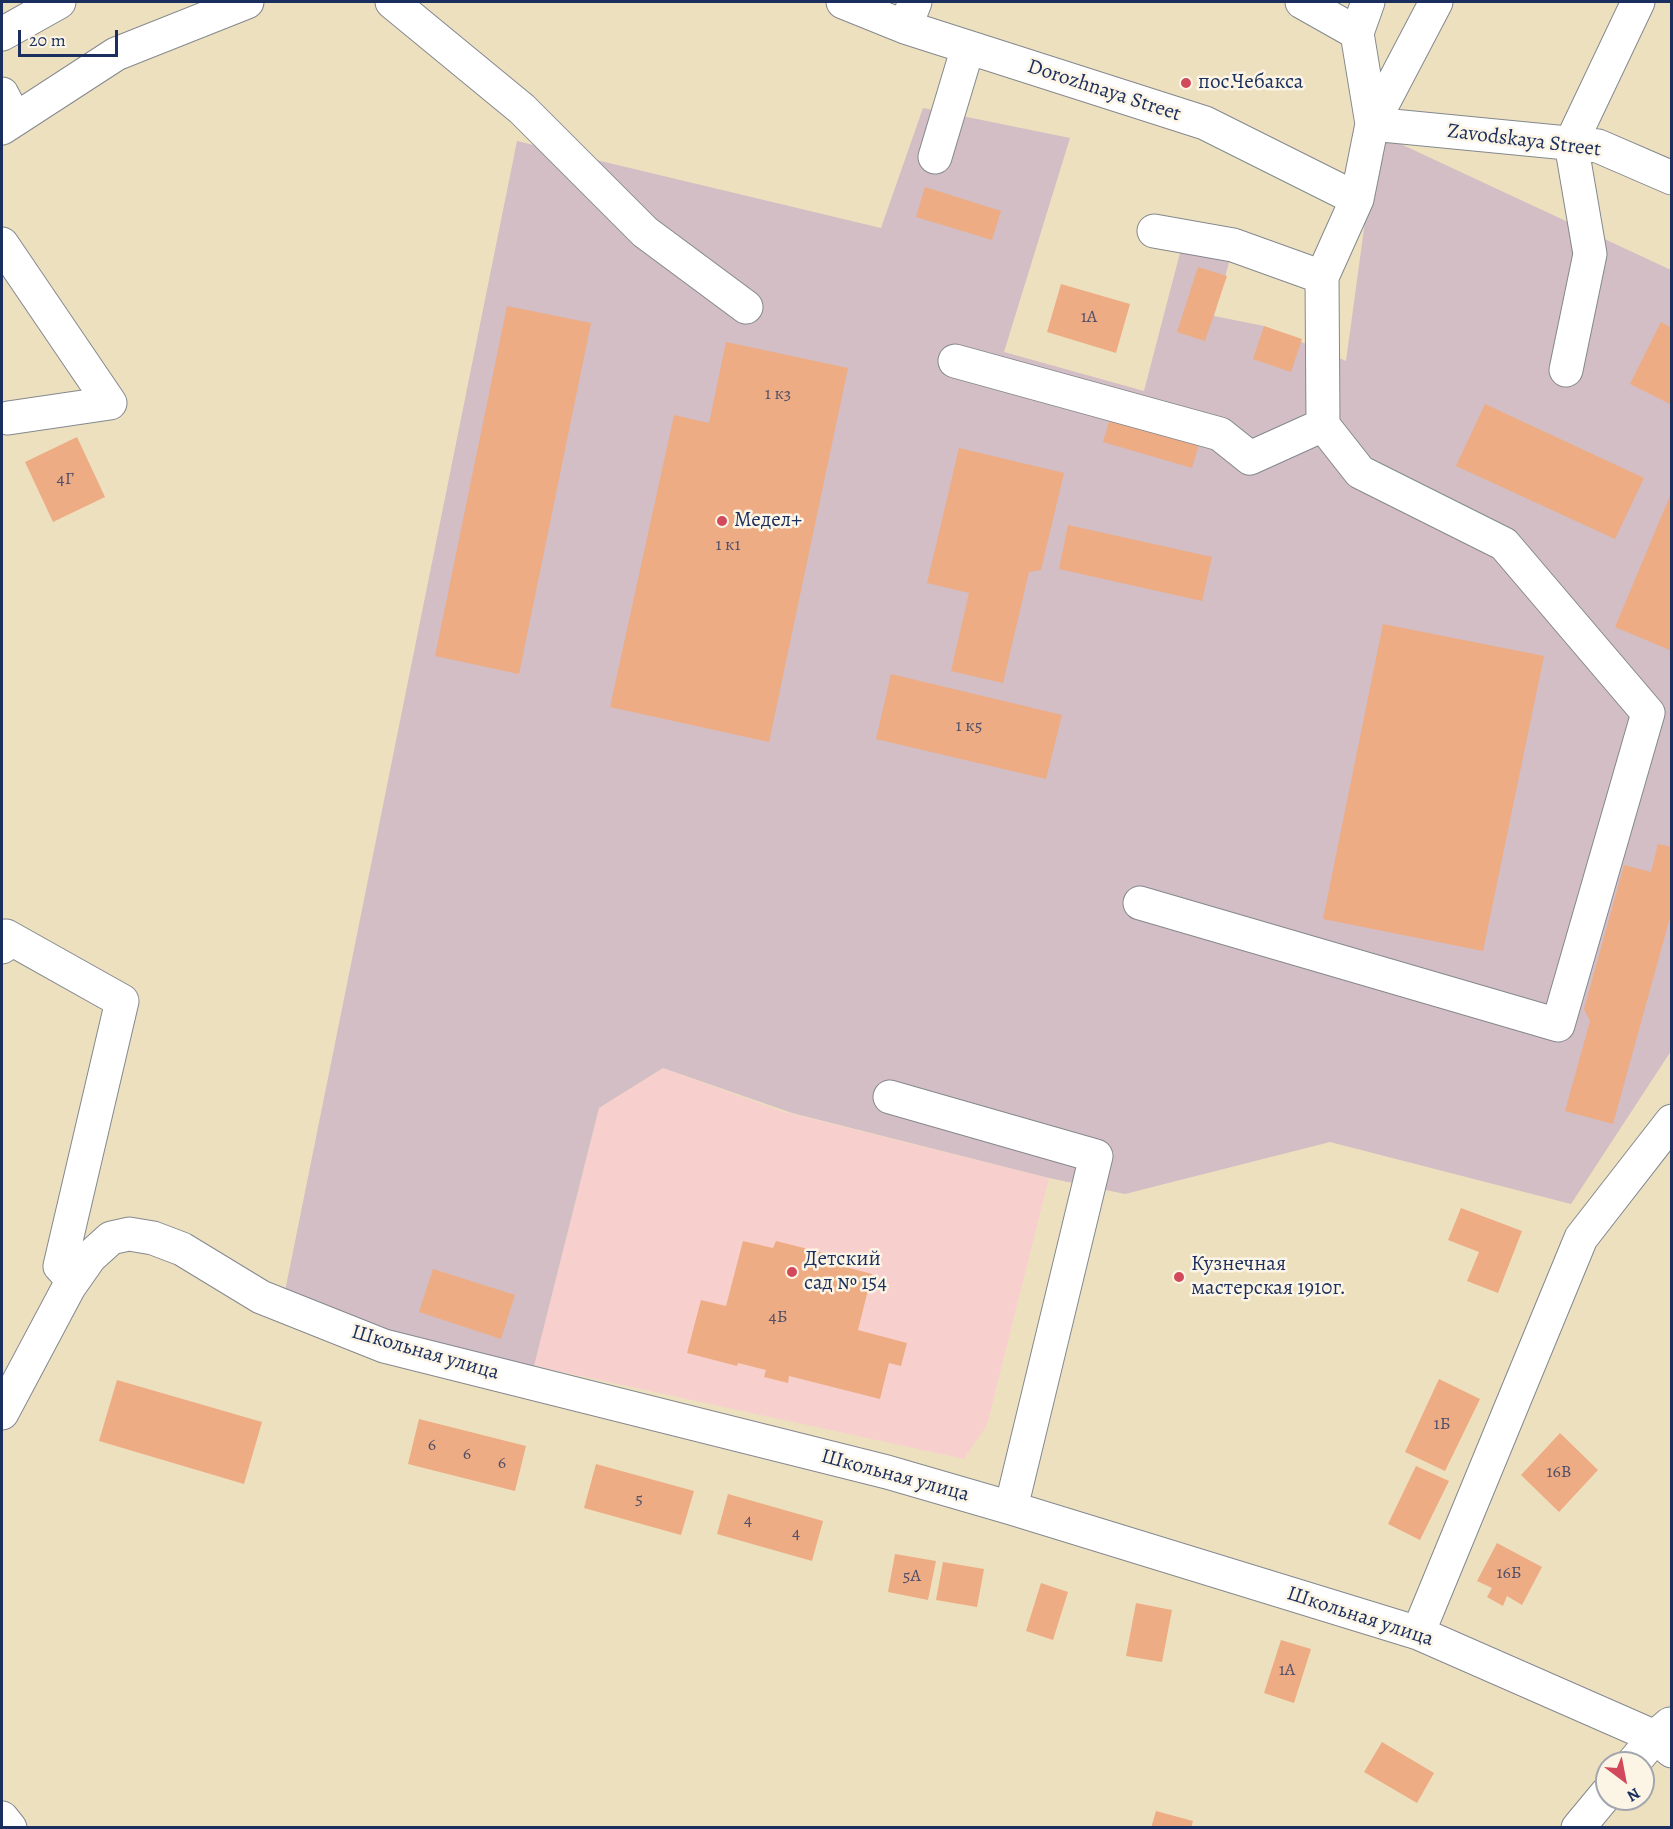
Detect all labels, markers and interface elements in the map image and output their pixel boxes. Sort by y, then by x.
scale bar [21,18,122,56]
text: 20 m [29,28,66,52]
street label: Dorozhnaya Street [1024,54,1184,128]
place label: пос.Чебакса [1198,70,1304,96]
marker: пос.Чебакса [1179,76,1193,90]
street label: Zavodskaya Street [1446,119,1602,163]
house number: 1А [1081,307,1097,329]
house number: 1 к3 [765,384,791,406]
house number: 4Г [56,469,74,491]
place label: Медел+ [734,508,802,534]
marker: Медел+ [715,514,729,528]
house number: 1 к1 [715,535,741,557]
house number: 1 к5 [956,716,982,738]
place label: Детский сад № 154 [804,1247,887,1297]
place label: Кузнечная мастерская 1910г. [1191,1252,1346,1302]
marker: Детский сад № 154 [785,1265,799,1279]
marker: Кузнечная мастерская 1910г. [1172,1270,1186,1284]
house number: 4Б [769,1307,787,1329]
street label: Школьная улица [348,1320,502,1386]
house number: 1Б [1434,1414,1450,1436]
house number: 6 [428,1435,436,1457]
house number: 6 [463,1444,471,1466]
street label: Школьная улица [818,1444,972,1508]
house number: 6 [498,1453,506,1475]
house number: 16В [1546,1462,1572,1484]
house number: 5 [635,1489,643,1511]
house number: 4 [744,1510,752,1532]
house number: 4 [792,1523,800,1545]
house number: 16Б [1496,1563,1522,1585]
house number: 5А [903,1566,921,1588]
street label: Школьная улица [1283,1581,1437,1653]
house number: 1А [1279,1660,1295,1682]
north arrow [1595,1751,1655,1811]
text: N [1623,1782,1644,1807]

